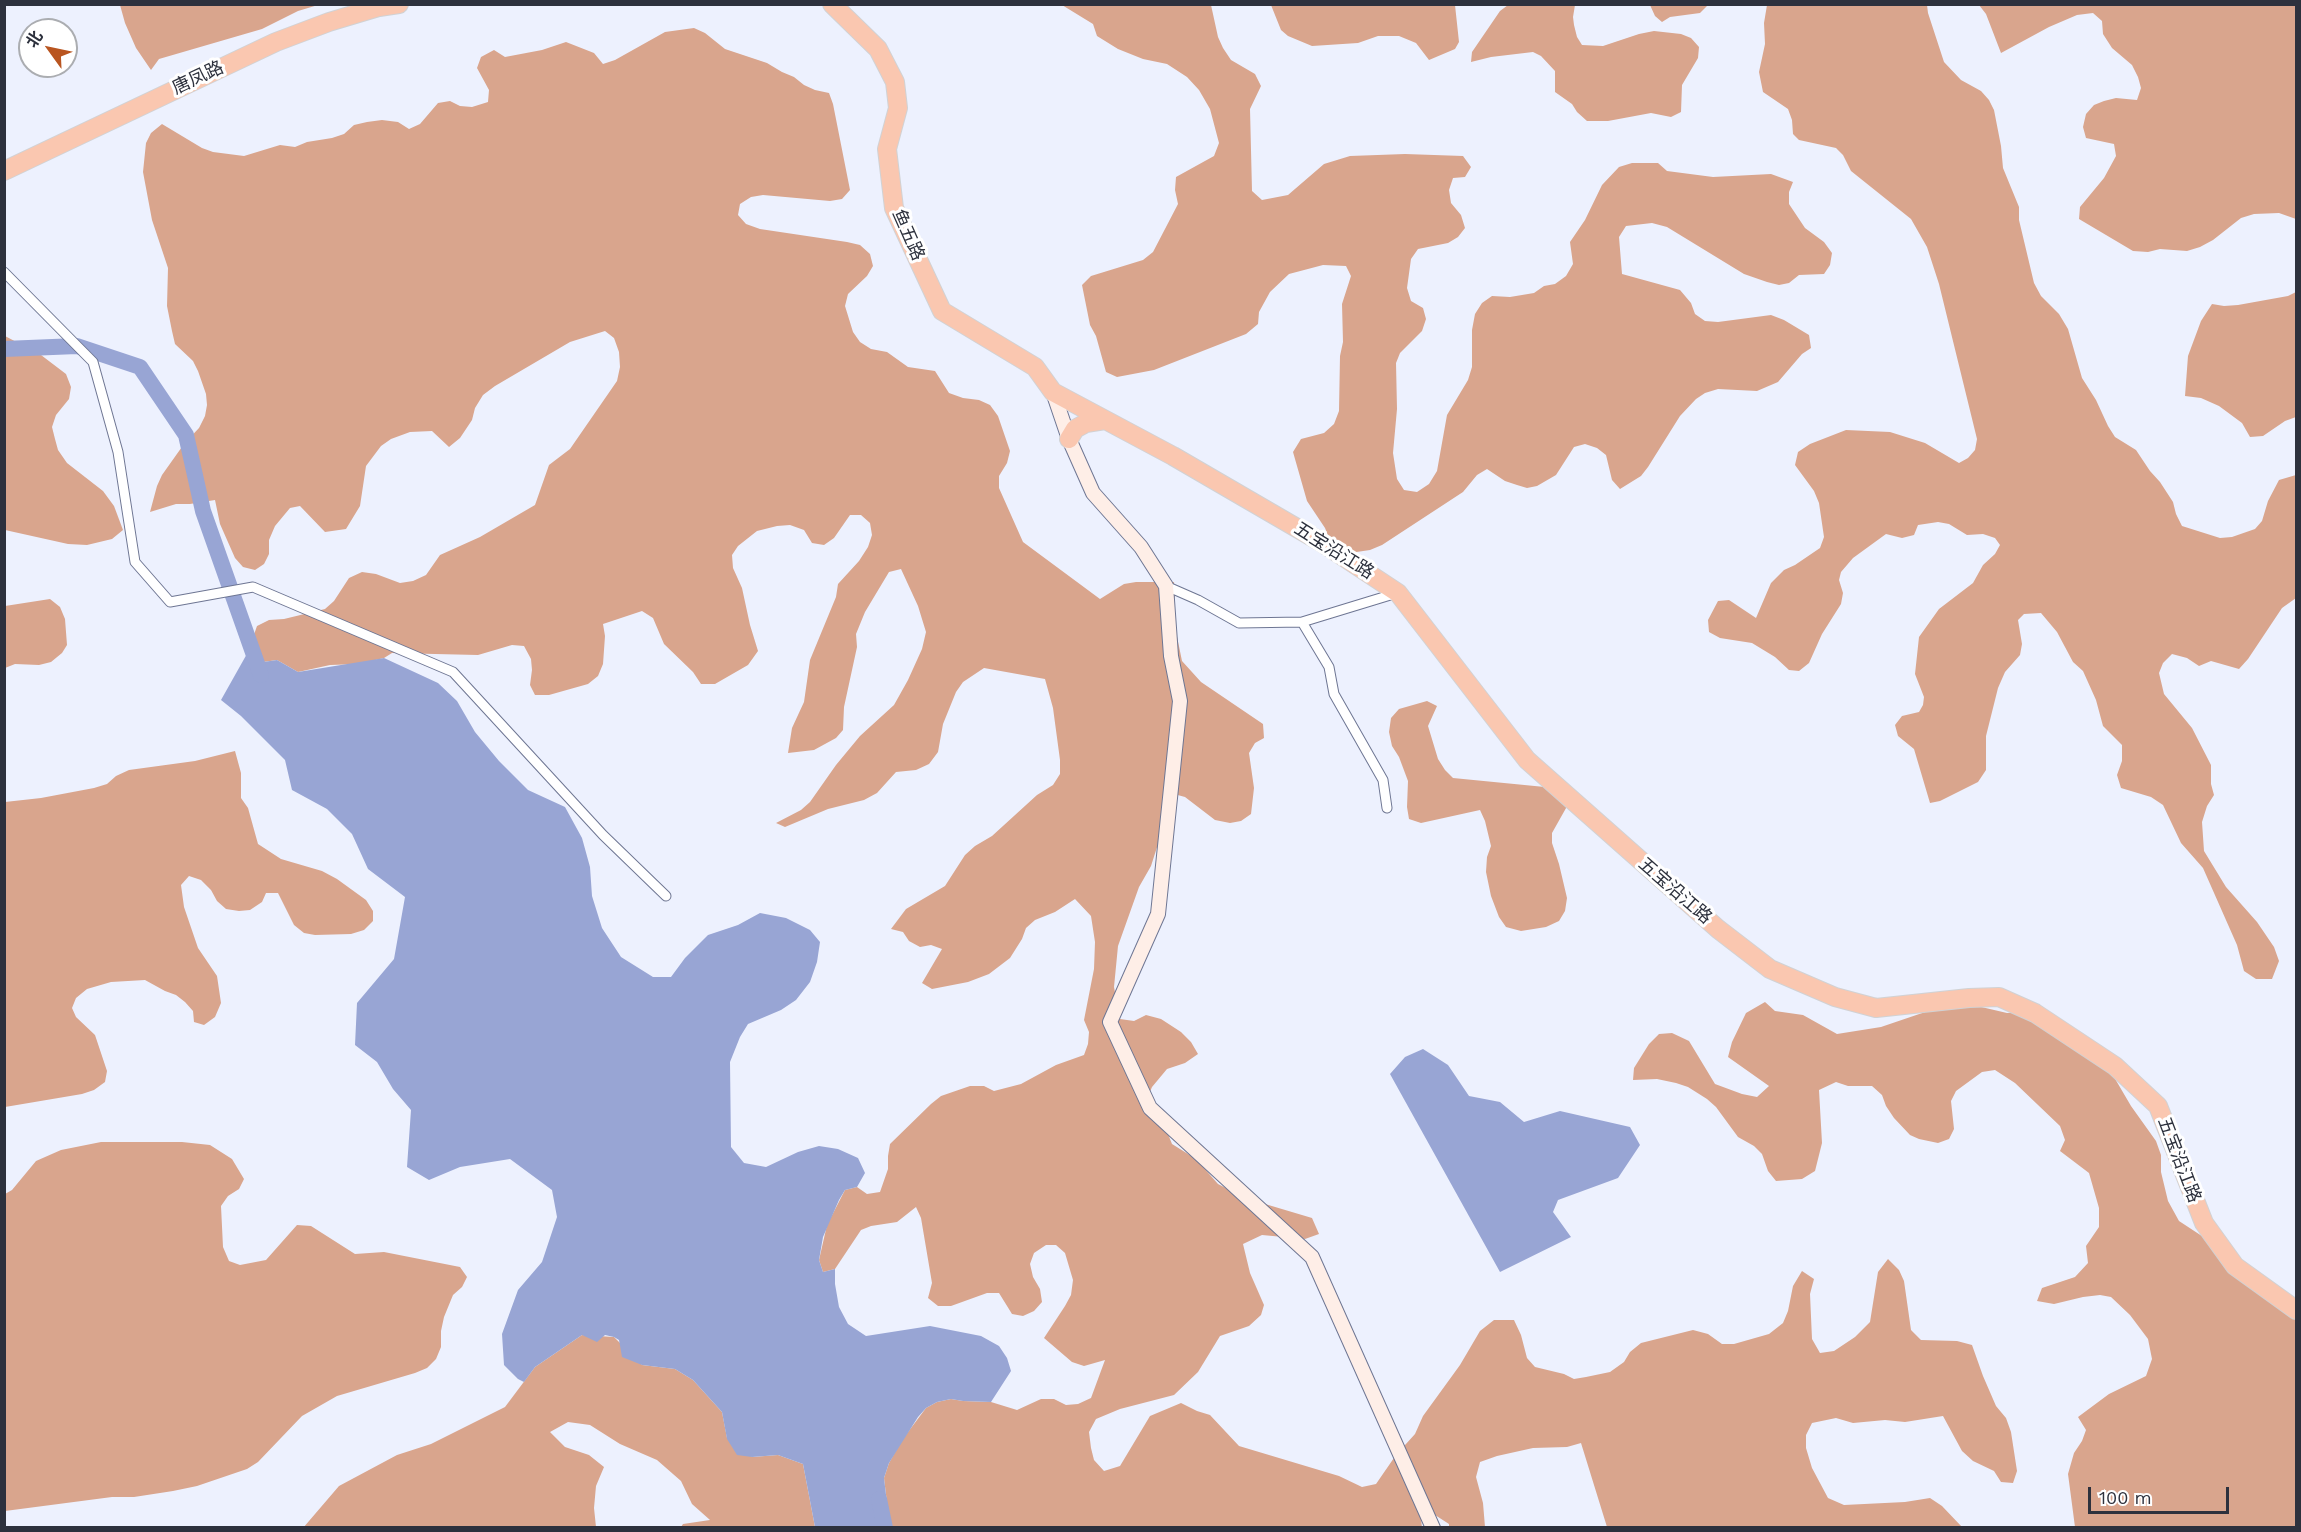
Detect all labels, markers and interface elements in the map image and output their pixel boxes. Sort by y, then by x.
north arrow [18,18,78,78]
text: 北 [22,27,46,51]
street label: 唐凤路 [169,57,227,99]
street label: 鱼五路 [887,206,929,264]
street label: 五宝沿江路 [1290,518,1378,584]
street label: 五宝沿江路 [1634,853,1716,929]
street label: 五宝沿江路 [2153,1114,2205,1206]
scale bar [2091,1475,2232,1513]
text: 100 m [2099,1487,2152,1508]

